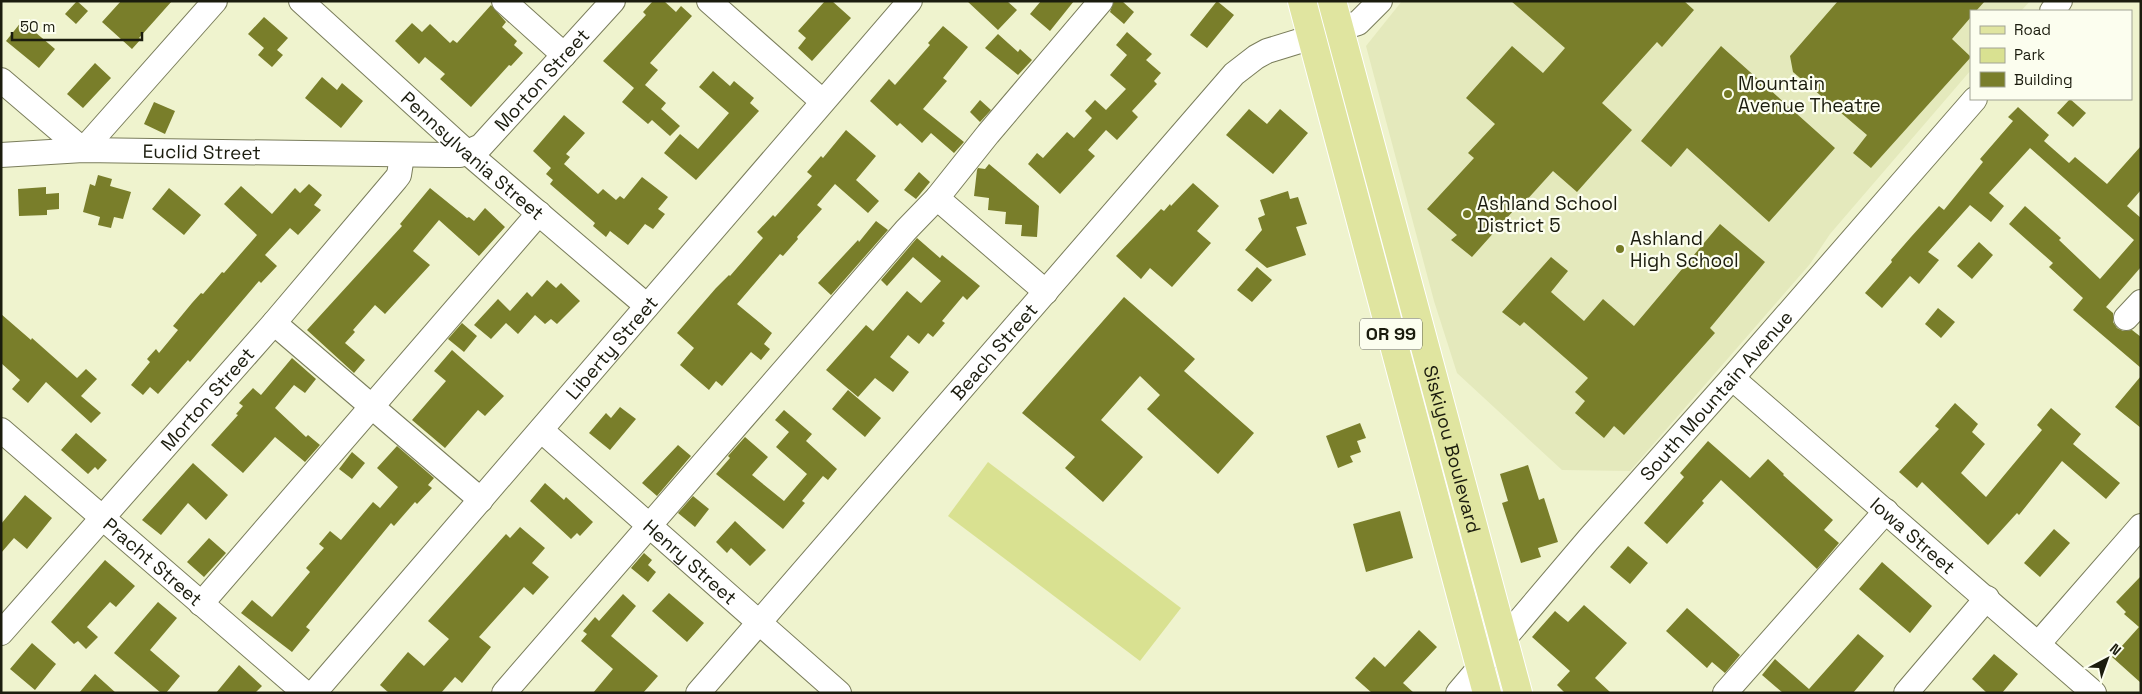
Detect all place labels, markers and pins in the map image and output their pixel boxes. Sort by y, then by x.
place label: Mountain Avenue Theatre [1738,71,1881,118]
marker: Mountain Avenue Theatre [1722,88,1734,100]
place label: Ashland School District 5 [1477,191,1618,238]
marker: Ashland School District 5 [1461,208,1473,220]
place label: Ashland High School [1630,226,1739,273]
marker: Ashland High School [1614,243,1626,255]

